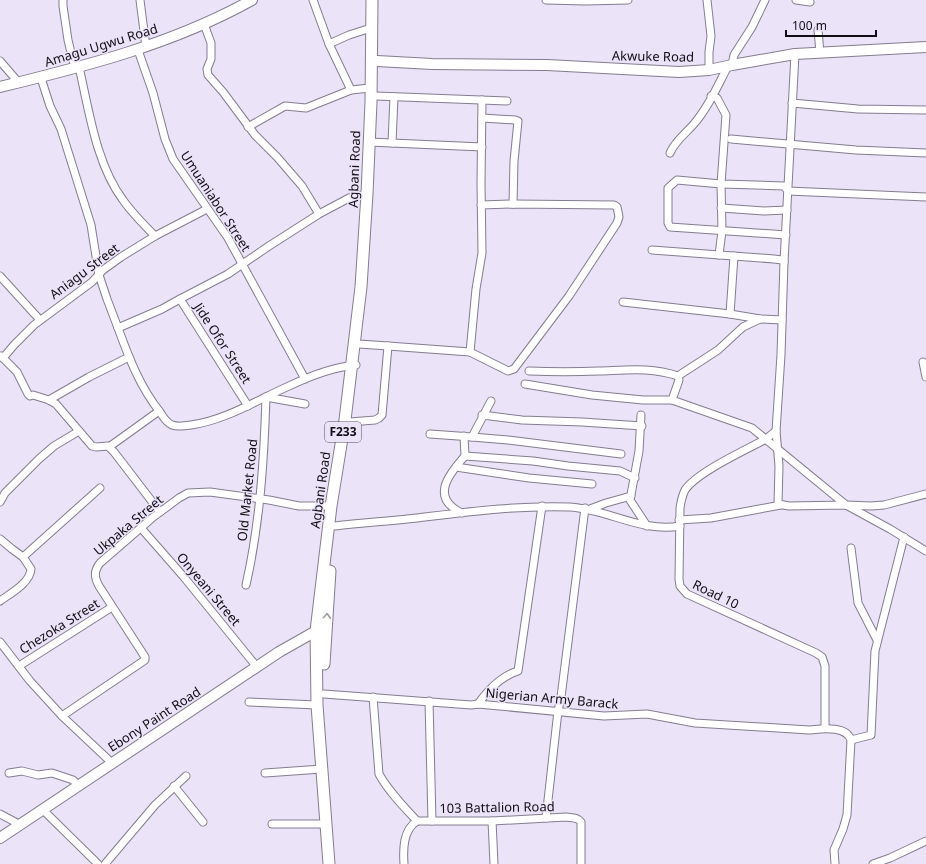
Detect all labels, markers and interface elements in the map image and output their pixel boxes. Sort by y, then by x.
scale bar [786,12,876,38]
text: 100 m [792,17,827,34]
street label: Amagu Ugwu Road [42,19,160,71]
street label: Akwuke Road [612,46,694,66]
street label: Agbani Road [344,130,364,208]
street label: Umuaniabor Street [177,147,255,255]
street label: Aniagu Street [46,239,123,303]
street label: Jide Ofor Street [189,297,256,387]
road number: F233 [325,422,361,442]
street label: Old Market Road [233,438,261,542]
street label: Agbani Road [306,450,334,530]
street label: Ukpaka Street [89,490,167,559]
street label: Onyeani Street [173,549,245,630]
street label: Road 10 [690,575,742,613]
street label: Chezoka Street [15,594,103,658]
one-way arrow [322,613,331,619]
street label: Ebony Paint Road [104,682,204,756]
street label: Nigerian Army Barack [485,683,619,713]
street label: 103 Battalion Road [439,797,555,817]

